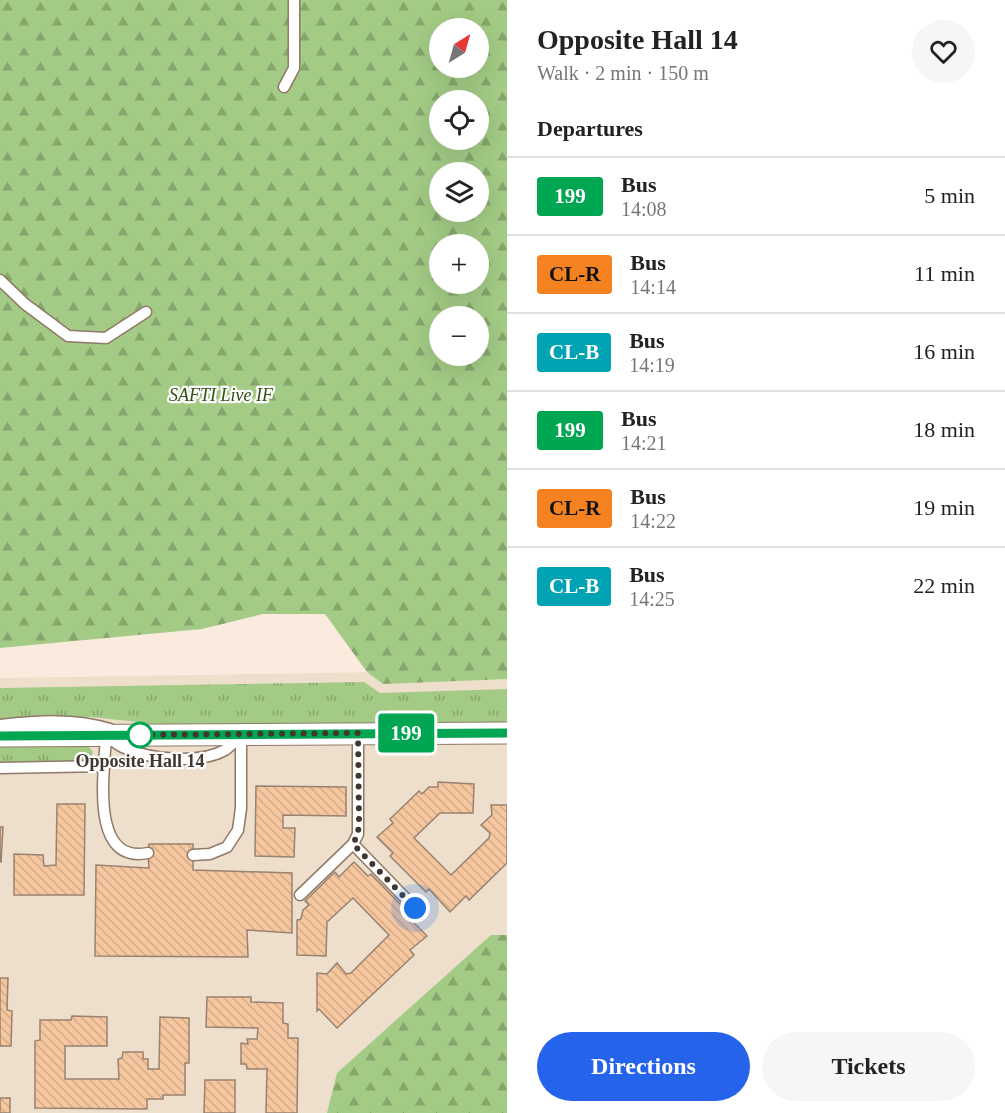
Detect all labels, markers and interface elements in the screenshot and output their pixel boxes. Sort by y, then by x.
north arrow [429,18,489,78]
map controls [429,18,489,366]
button: heart [912,20,975,83]
text: Opposite Hall 14 [537,24,738,55]
text: Walk · 2 min · 150 m [537,62,709,84]
button: locate [429,90,489,150]
text: Departures [537,116,643,141]
button: layers [429,162,489,222]
text: Bus [621,172,656,197]
text: 5 min [924,183,975,208]
text: 199 [554,184,586,208]
text: 14:08 [621,198,667,220]
button: + [429,234,489,294]
text: Bus [630,250,666,275]
text: 11 min [914,261,975,286]
text: CL-R [549,262,600,286]
text: 14:14 [630,276,676,298]
button: − [429,306,489,366]
text: Bus [629,328,665,353]
text: 16 min [913,339,975,364]
text: CL-B [549,340,599,364]
text: 14:19 [629,354,675,376]
park label: SAFTI Live IF [169,385,274,405]
text: Bus [621,406,656,431]
text: 18 min [913,417,975,442]
text: 199 [554,418,586,442]
text: 14:21 [621,432,667,454]
text: Bus [630,484,666,509]
text: 19 min [913,495,975,520]
text: CL-R [549,496,600,520]
text: 14:22 [630,510,676,532]
text: Bus [629,562,665,587]
text: 22 min [913,573,975,598]
text: CL-B [549,574,599,598]
text: 14:25 [629,588,675,610]
line badge: 199 [372,714,440,752]
text: 199 [390,721,422,745]
marker: Opposite Hall 14 [127,722,153,748]
place label: Opposite Hall 14 [75,751,205,771]
your location [400,893,430,923]
button: Directions [537,1032,750,1101]
button: Tickets [762,1032,975,1101]

